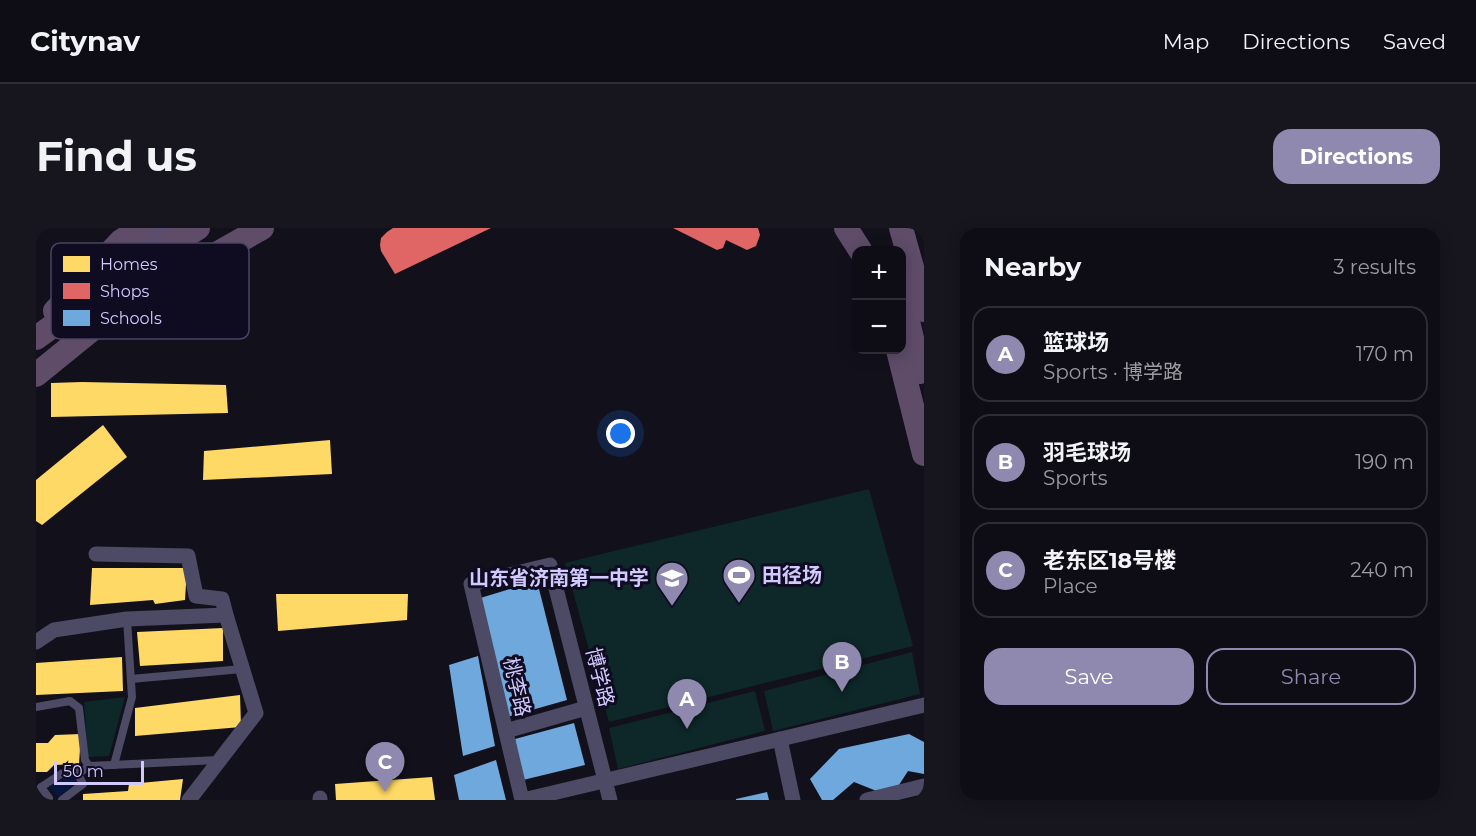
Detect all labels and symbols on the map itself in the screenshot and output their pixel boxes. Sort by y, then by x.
legend [51,243,249,339]
text: Homes [100,255,158,274]
text: Shops [100,282,150,301]
text: Schools [100,309,162,328]
your location [606,419,635,448]
sports icon: 田径场 [721,557,757,604]
school or university icon: 山东省济南第一中学 [654,560,690,607]
place label: 田径场 [762,563,822,587]
place label: 山东省济南第一中学 [469,566,649,590]
pin: B [822,642,862,692]
street label: 博学路 [581,645,619,709]
street label: 桃李路 [499,655,535,719]
pin: A [668,680,706,729]
pin: C [366,742,404,792]
scale bar [54,758,144,786]

